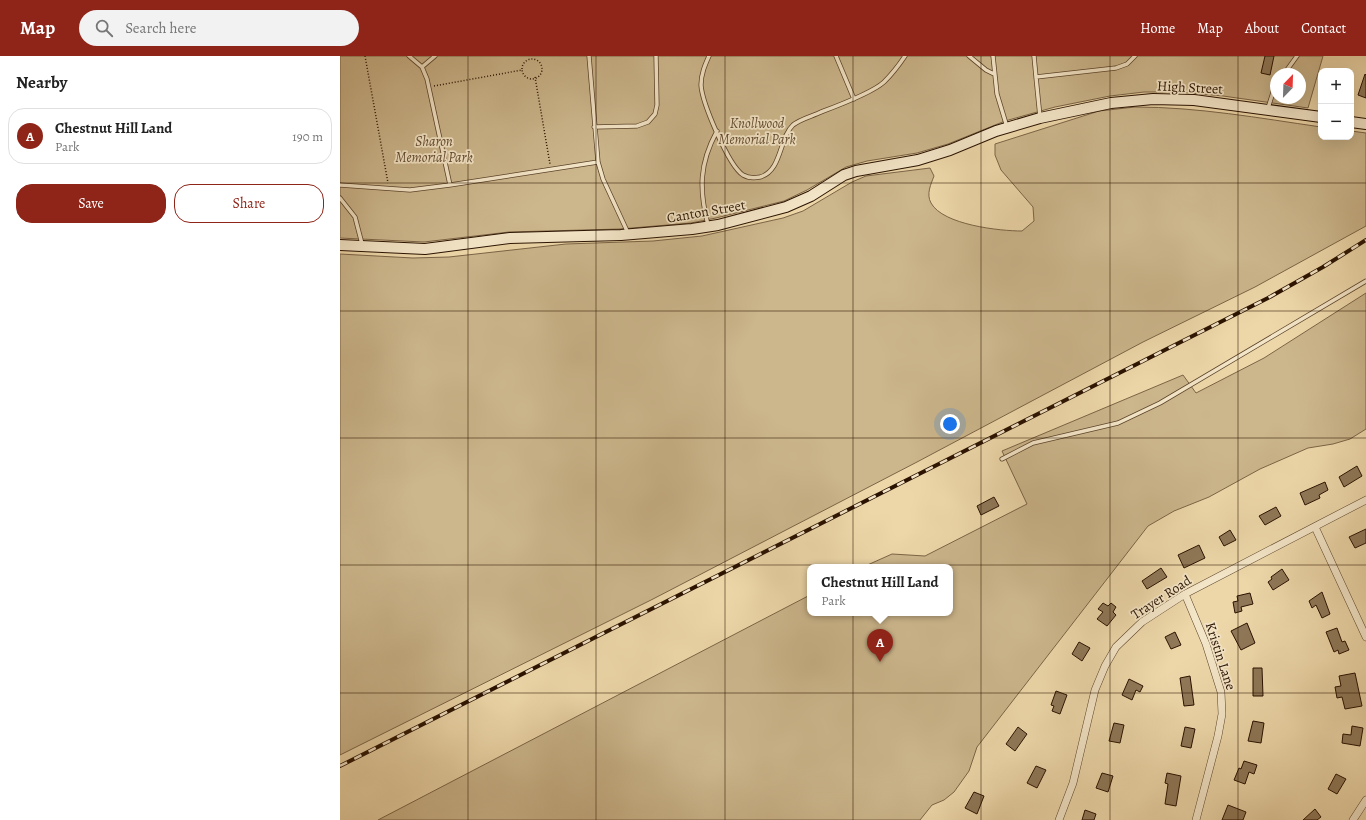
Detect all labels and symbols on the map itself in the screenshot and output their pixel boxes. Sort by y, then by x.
north arrow [1270,68,1306,104]
street label: High Street [1156,76,1224,99]
park label: Knollwood Memorial Park [718,114,796,149]
park label: Sharon Memorial Park [395,132,473,167]
street label: Canton Street [665,195,747,228]
your location [940,414,960,434]
street label: Trayer Road [1127,571,1195,624]
street label: Kristin Lane [1201,620,1240,693]
pin: A [867,629,893,662]

